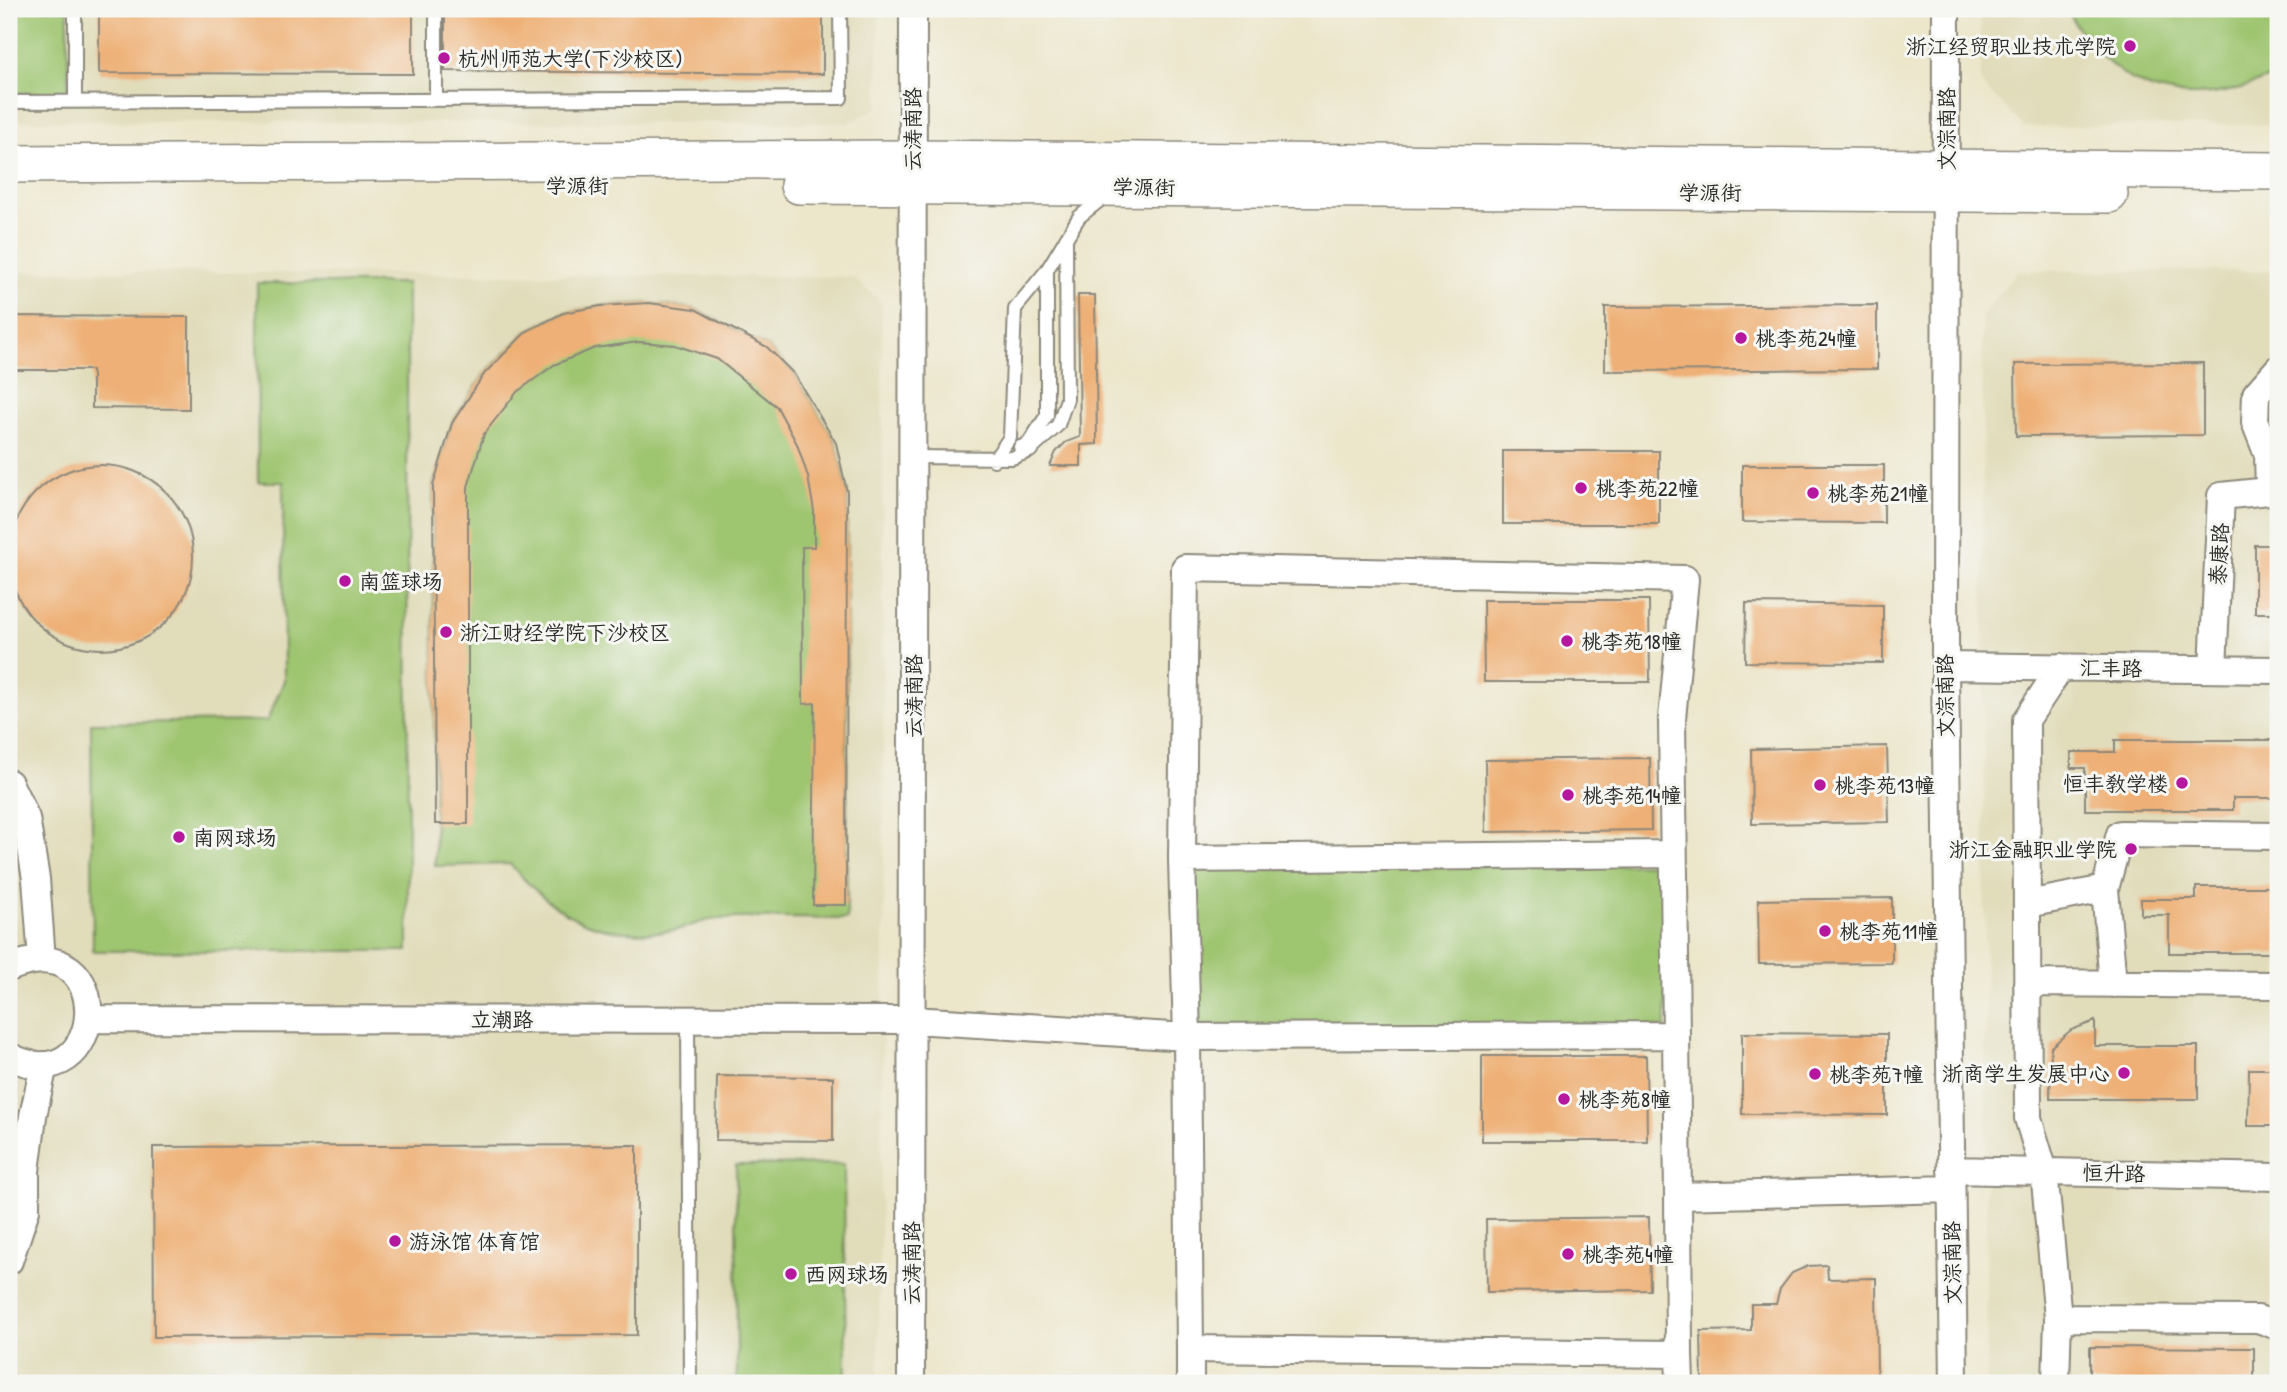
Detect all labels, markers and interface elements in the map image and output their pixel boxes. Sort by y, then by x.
place label: 浙江经贸职业技术学院 [1906,32,2116,61]
marker: 浙江经贸职业技术学院 [2122,38,2138,54]
place label: 杭州师范大学(下沙校区) [458,44,683,73]
marker: 杭州师范大学(下沙校区) [436,50,452,66]
street label: 云涛南路 [898,87,927,171]
street label: 文淙南路 [1932,87,1961,171]
street label: 学源街 [546,171,609,200]
street label: 学源街 [1112,172,1176,202]
street label: 学源街 [1679,178,1742,207]
place label: 桃李苑24幢 [1755,324,1857,353]
marker: 桃李苑24幢 [1733,330,1749,346]
place label: 桃李苑22幢 [1595,474,1699,503]
place label: 桃李苑21幢 [1827,479,1928,508]
marker: 桃李苑22幢 [1573,480,1589,496]
marker: 桃李苑21幢 [1805,485,1821,501]
street label: 泰康路 [2203,522,2235,586]
place label: 南篮球场 [359,567,443,596]
marker: 南篮球场 [337,573,353,589]
place label: 浙江财经学院下沙校区 [460,618,670,647]
marker: 浙江财经学院下沙校区 [438,624,454,640]
place label: 桃李苑18幢 [1581,627,1682,656]
marker: 桃李苑18幢 [1559,633,1575,649]
street label: 汇丰路 [2079,653,2143,683]
street label: 云涛南路 [899,654,928,738]
street label: 文淙南路 [1930,654,1960,738]
place label: 恒丰教学楼 [2063,769,2168,798]
place label: 桃李苑13幢 [1834,771,1935,800]
marker: 恒丰教学楼 [2174,775,2190,791]
marker: 桃李苑13幢 [1812,777,1828,793]
place label: 桃李苑14幢 [1582,781,1682,810]
marker: 桃李苑14幢 [1560,787,1576,803]
place label: 南网球场 [193,823,277,852]
marker: 南网球场 [171,829,187,845]
place label: 浙江金融职业学院 [1949,835,2117,864]
marker: 浙江金融职业学院 [2123,841,2139,857]
place label: 桃李苑11幢 [1839,917,1938,946]
marker: 桃李苑11幢 [1817,923,1833,939]
street label: 立潮路 [471,1005,534,1034]
place label: 浙商学生发展中心 [1942,1059,2110,1088]
place label: 桃李苑7幢 [1829,1060,1923,1089]
marker: 浙商学生发展中心 [2116,1065,2132,1081]
marker: 桃李苑7幢 [1807,1066,1823,1082]
place label: 桃李苑8幢 [1578,1085,1671,1114]
marker: 桃李苑8幢 [1556,1091,1572,1107]
street label: 恒升路 [2082,1158,2146,1188]
street label: 云涛南路 [897,1221,926,1305]
street label: 文淙南路 [1937,1221,1967,1305]
place label: 游泳馆 体育馆 [409,1227,540,1256]
marker: 游泳馆 体育馆 [387,1233,403,1249]
place label: 桃李苑4幢 [1582,1240,1674,1269]
marker: 桃李苑4幢 [1560,1246,1576,1262]
place label: 西网球场 [805,1260,889,1289]
marker: 西网球场 [783,1266,799,1282]

